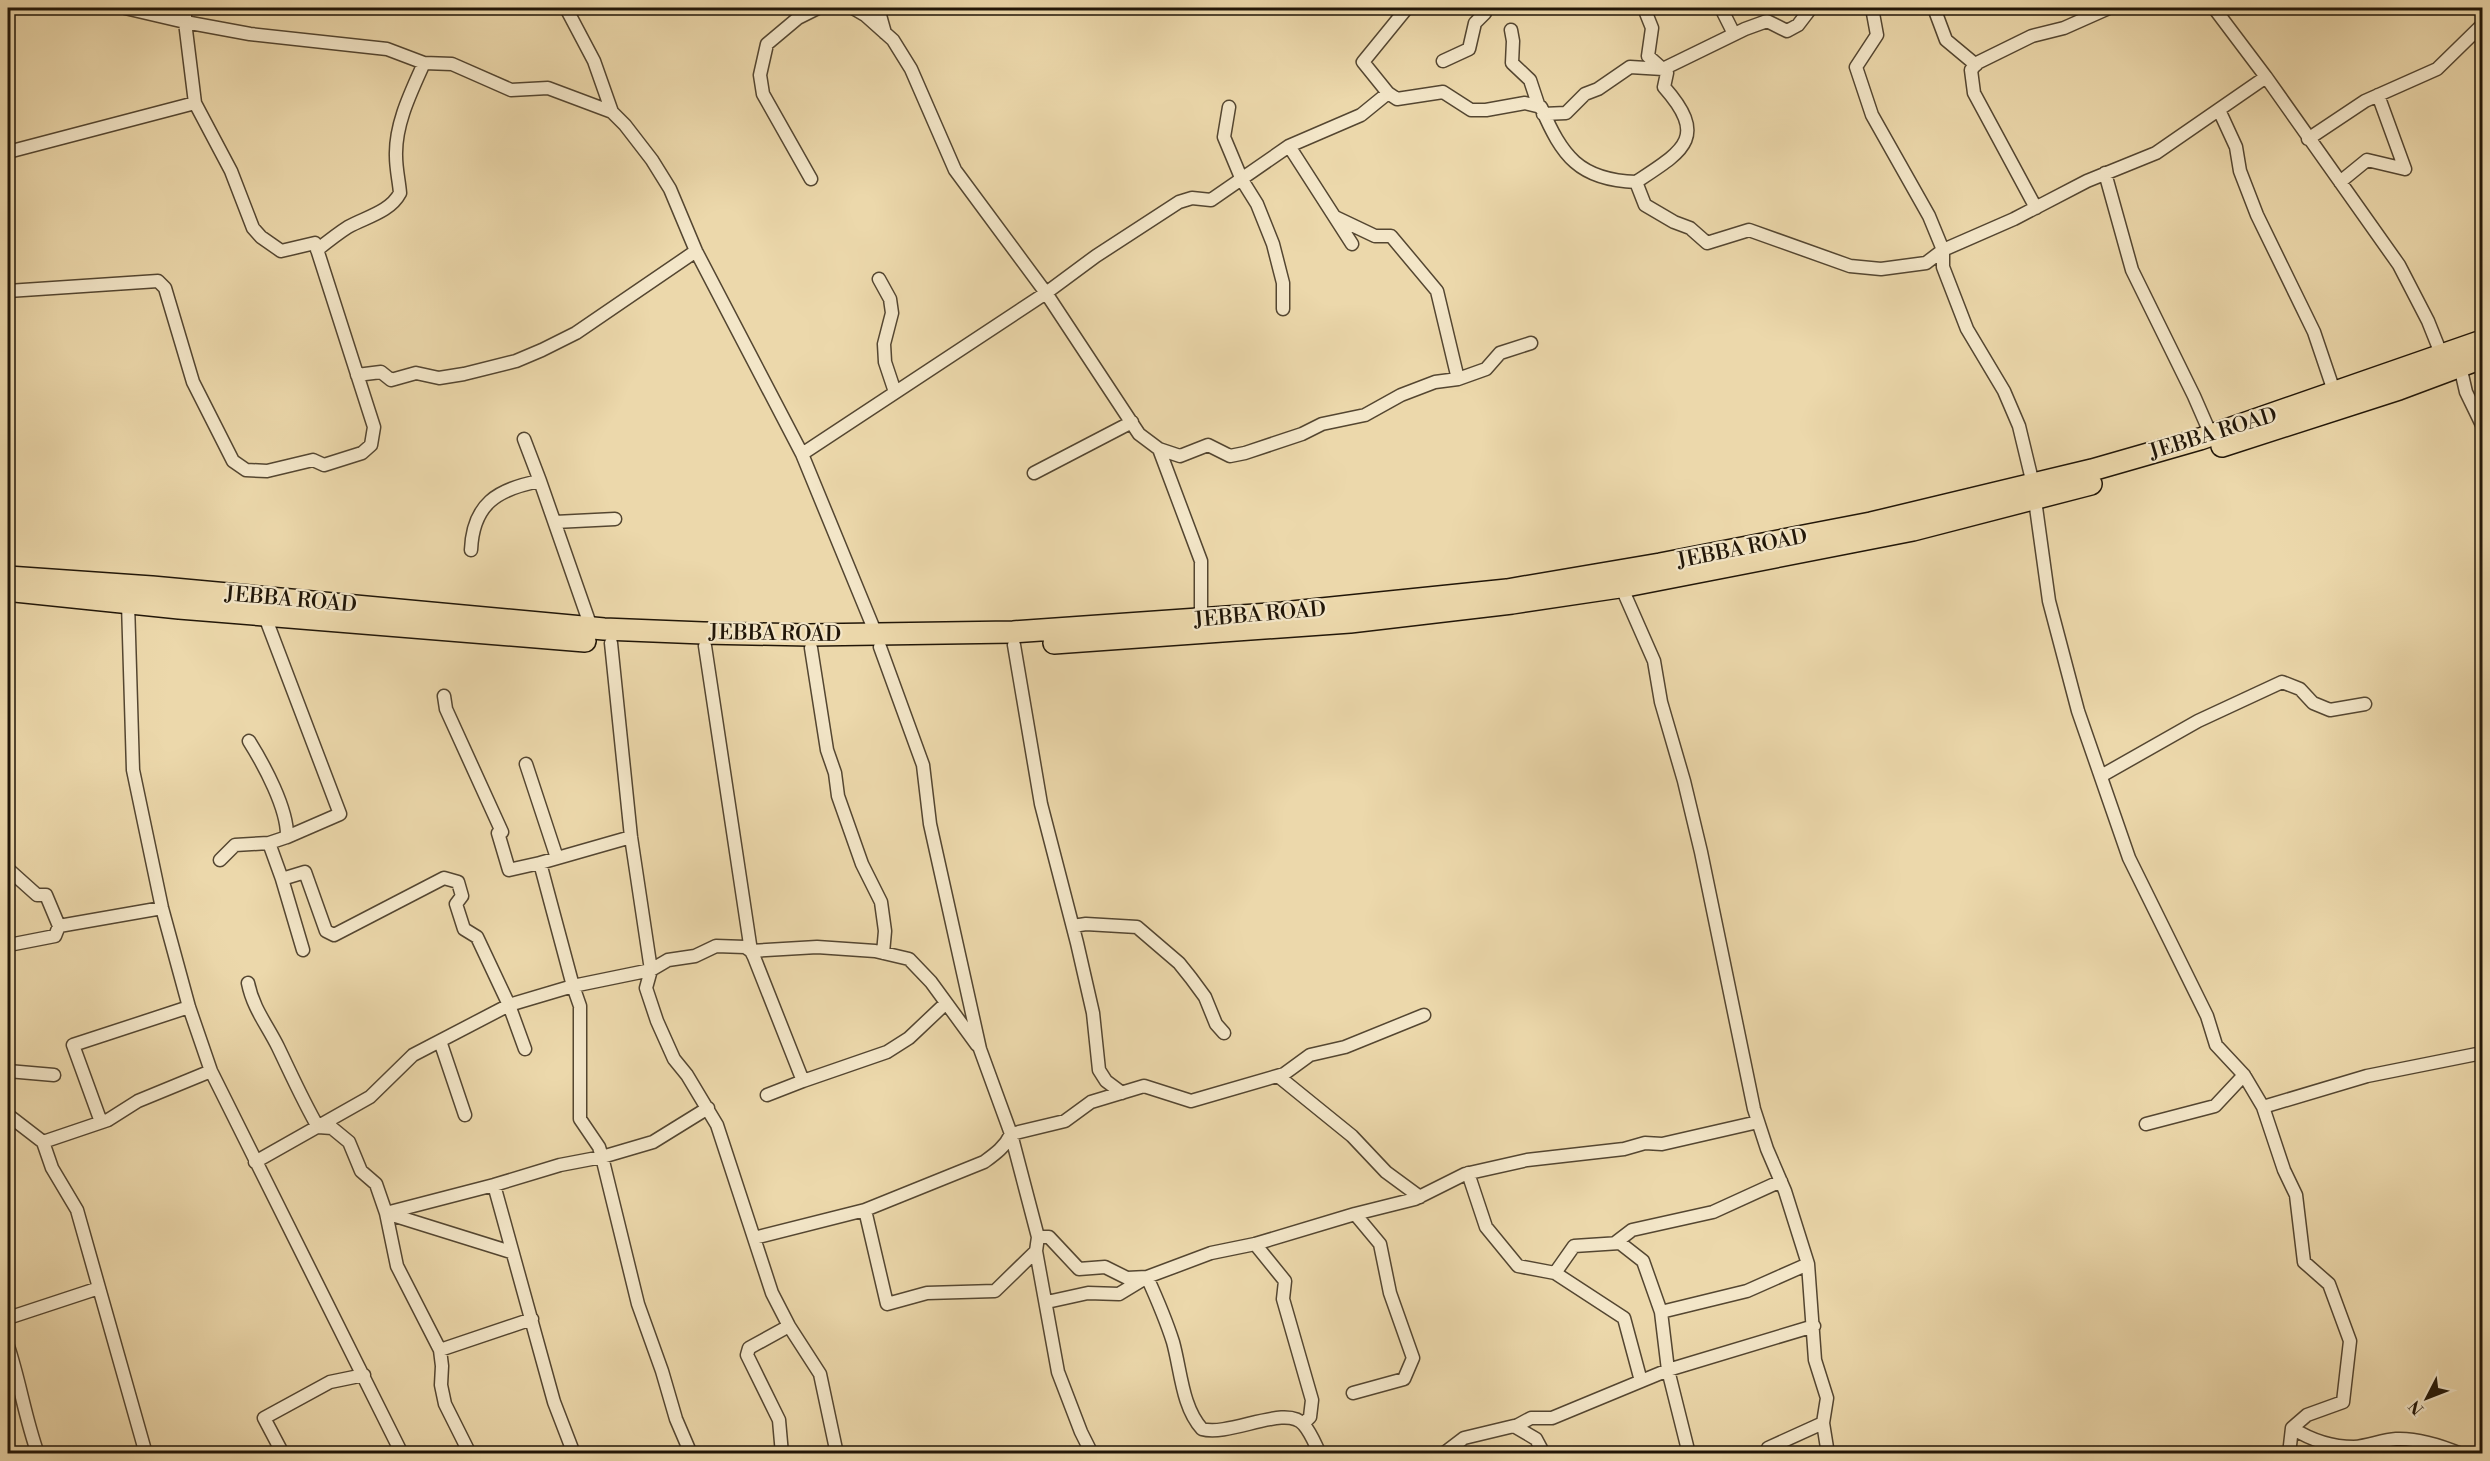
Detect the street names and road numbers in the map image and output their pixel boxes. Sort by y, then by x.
street label: JEBBA ROAD [2145,402,2280,466]
street label: JEBBA ROAD [1674,524,1810,575]
street label: JEBBA ROAD [223,581,358,619]
street label: JEBBA ROAD [1192,596,1327,634]
street label: JEBBA ROAD [708,620,841,648]

